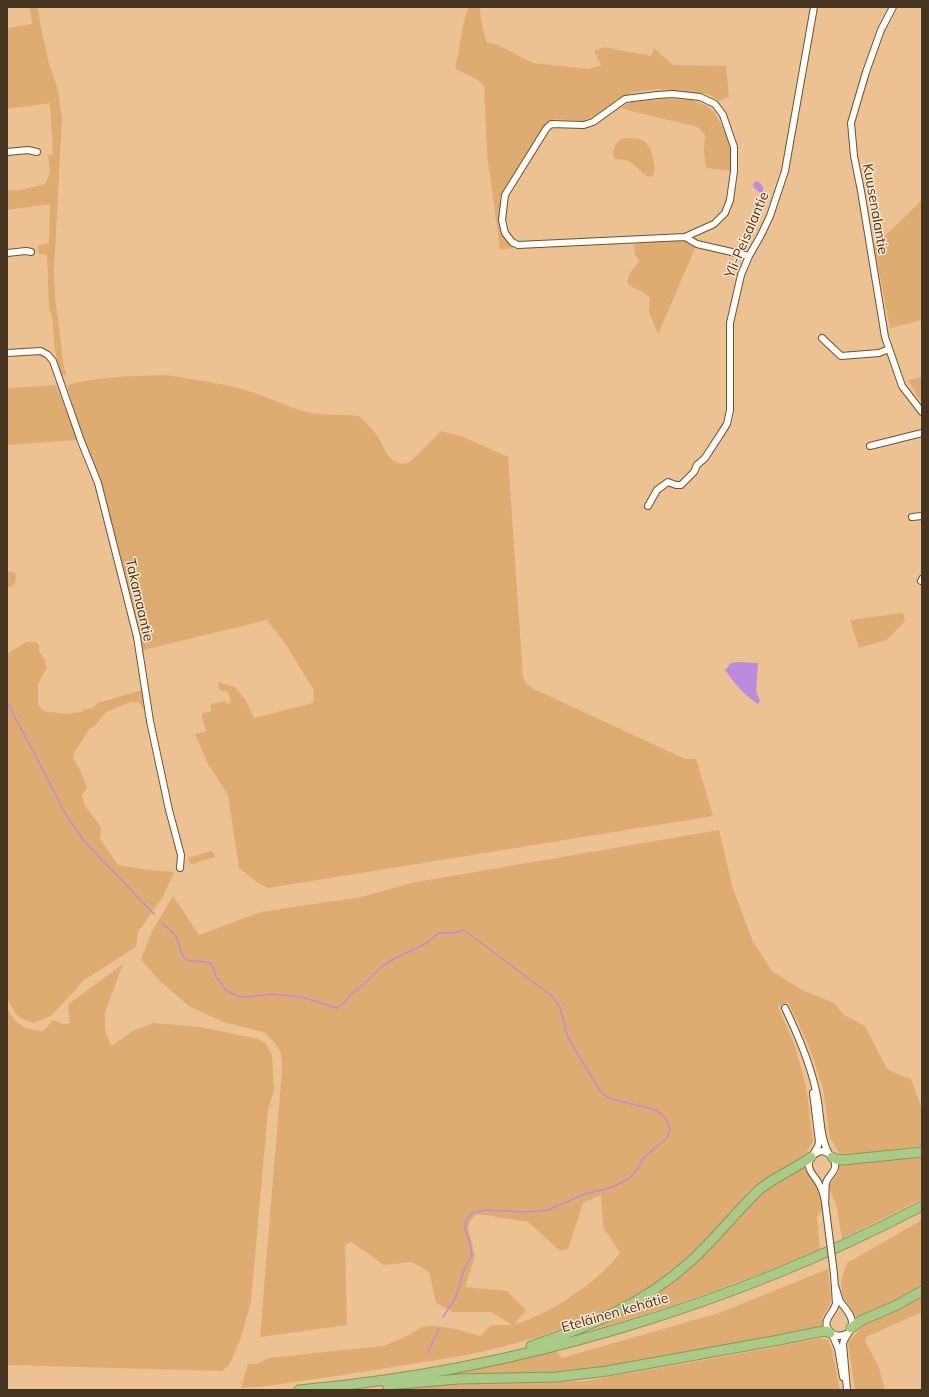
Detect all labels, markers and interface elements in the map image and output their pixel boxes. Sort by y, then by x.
street label: Kuusenalantie [859,162,891,256]
street label: Yli-Peisalantie [721,189,773,281]
street label: Takamaantie [121,557,157,643]
street label: Eteläinen kehätie [560,1290,670,1336]

